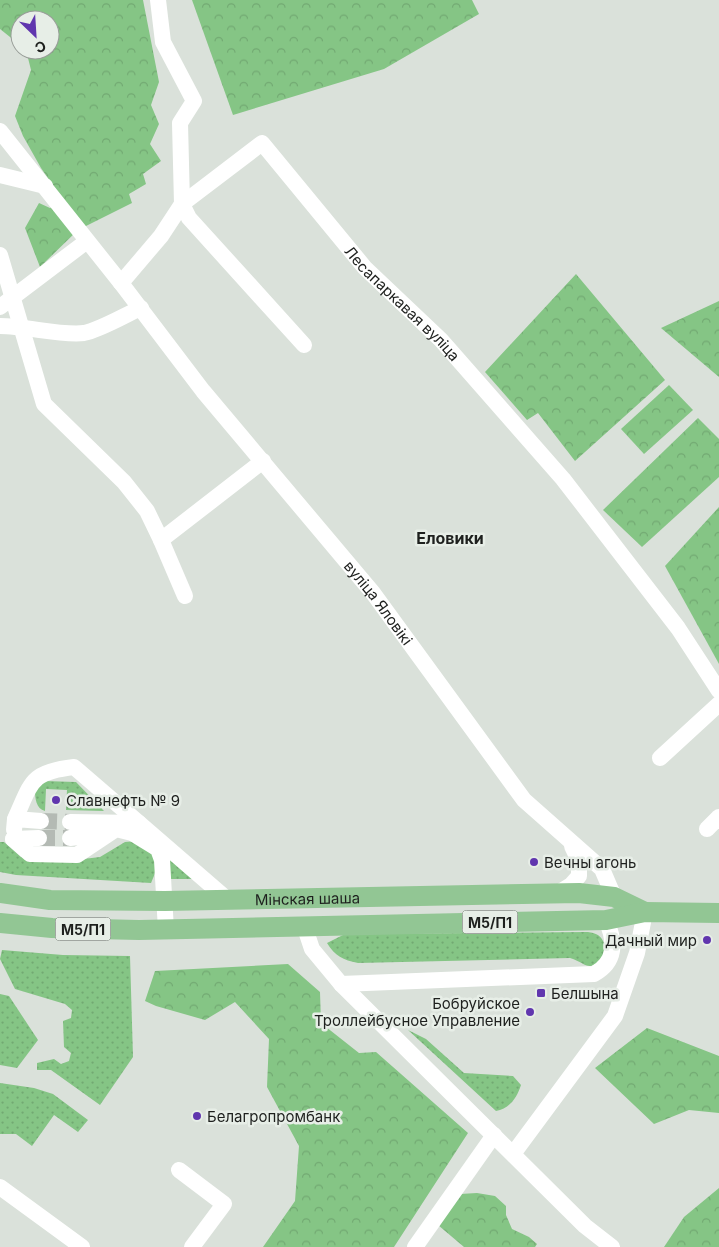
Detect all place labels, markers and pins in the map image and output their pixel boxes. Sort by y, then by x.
place label: Славнефть № 9 [66,791,180,810]
marker: Славнефть № 9 [50,794,62,806]
place label: Вечны агонь [544,853,636,872]
marker: Вечны агонь [528,856,540,868]
place label: Дачный мир [605,931,697,950]
marker: Дачный мир [701,934,713,946]
place label: Белшына [551,984,619,1003]
marker: Белшына [535,987,547,999]
place label: Бобруйское Троллейбусное Управление [314,994,520,1030]
marker: Бобруйское Троллейбусное Управление [524,1006,536,1018]
place label: Белагропромбанк [207,1107,340,1126]
marker: Белагропромбанк [191,1110,203,1122]

